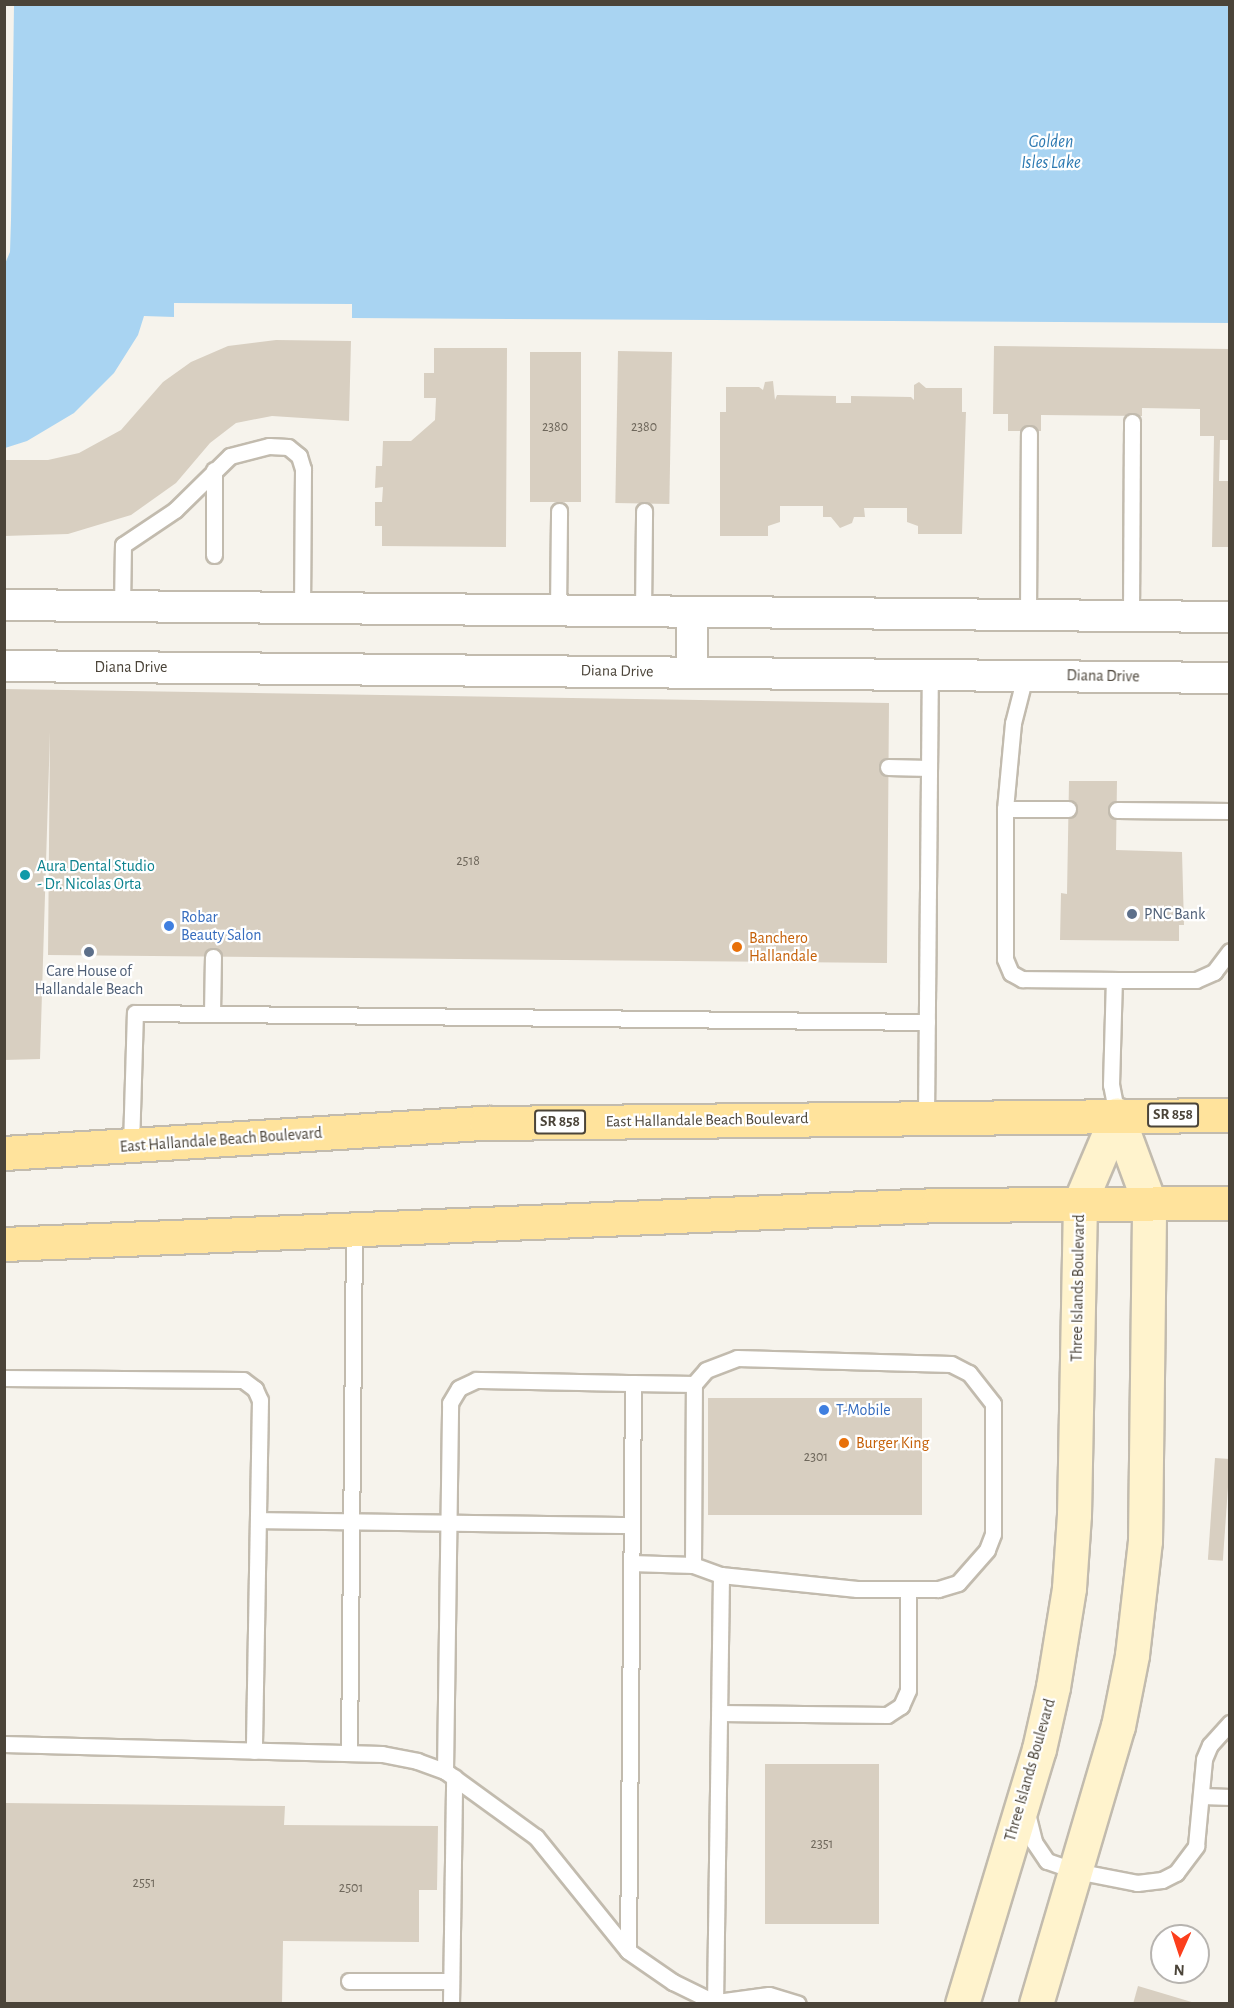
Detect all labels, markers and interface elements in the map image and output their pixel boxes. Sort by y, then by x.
water label: Golden Isles Lake [1021,132,1081,174]
house number: 2380 [542,419,568,435]
house number: 2380 [631,419,657,435]
street label: Diana Drive [94,657,168,677]
street label: Diana Drive [580,661,654,681]
street label: Diana Drive [1066,666,1140,686]
house number: 2518 [456,853,480,869]
place label: Aura Dental Studio - Dr. Nicolas Orta [37,856,155,894]
marker: Aura Dental Studio - Dr. Nicolas Orta [18,868,32,882]
place label: PNC Bank [1144,904,1205,924]
place label: Robar Beauty Salon [181,907,261,945]
marker: PNC Bank [1125,907,1139,921]
marker: Robar Beauty Salon [162,919,176,933]
place label: Banchero Hallandale [749,928,817,966]
marker: Banchero Hallandale [730,940,744,954]
marker: Care House of Hallandale Beach [82,945,96,959]
place label: Care House of Hallandale Beach [35,961,143,999]
road number: SR 858 [1146,1103,1200,1127]
street label: East Hallandale Beach Boulevard [605,1109,809,1131]
road number: SR 858 [533,1110,587,1134]
street label: East Hallandale Beach Boulevard [119,1123,323,1157]
street label: Three Islands Boulevard [1067,1214,1089,1362]
place label: T-Mobile [836,1400,891,1420]
marker: T-Mobile [817,1403,831,1417]
place label: Burger King [856,1433,929,1453]
marker: Burger King [837,1436,851,1450]
house number: 2301 [804,1449,828,1465]
street label: Three Islands Boulevard [1000,1696,1060,1844]
house number: 2351 [811,1836,833,1852]
house number: 2551 [133,1875,155,1891]
house number: 2501 [339,1880,363,1896]
north arrow [1150,1924,1210,1984]
text: N [1173,1962,1185,1978]

